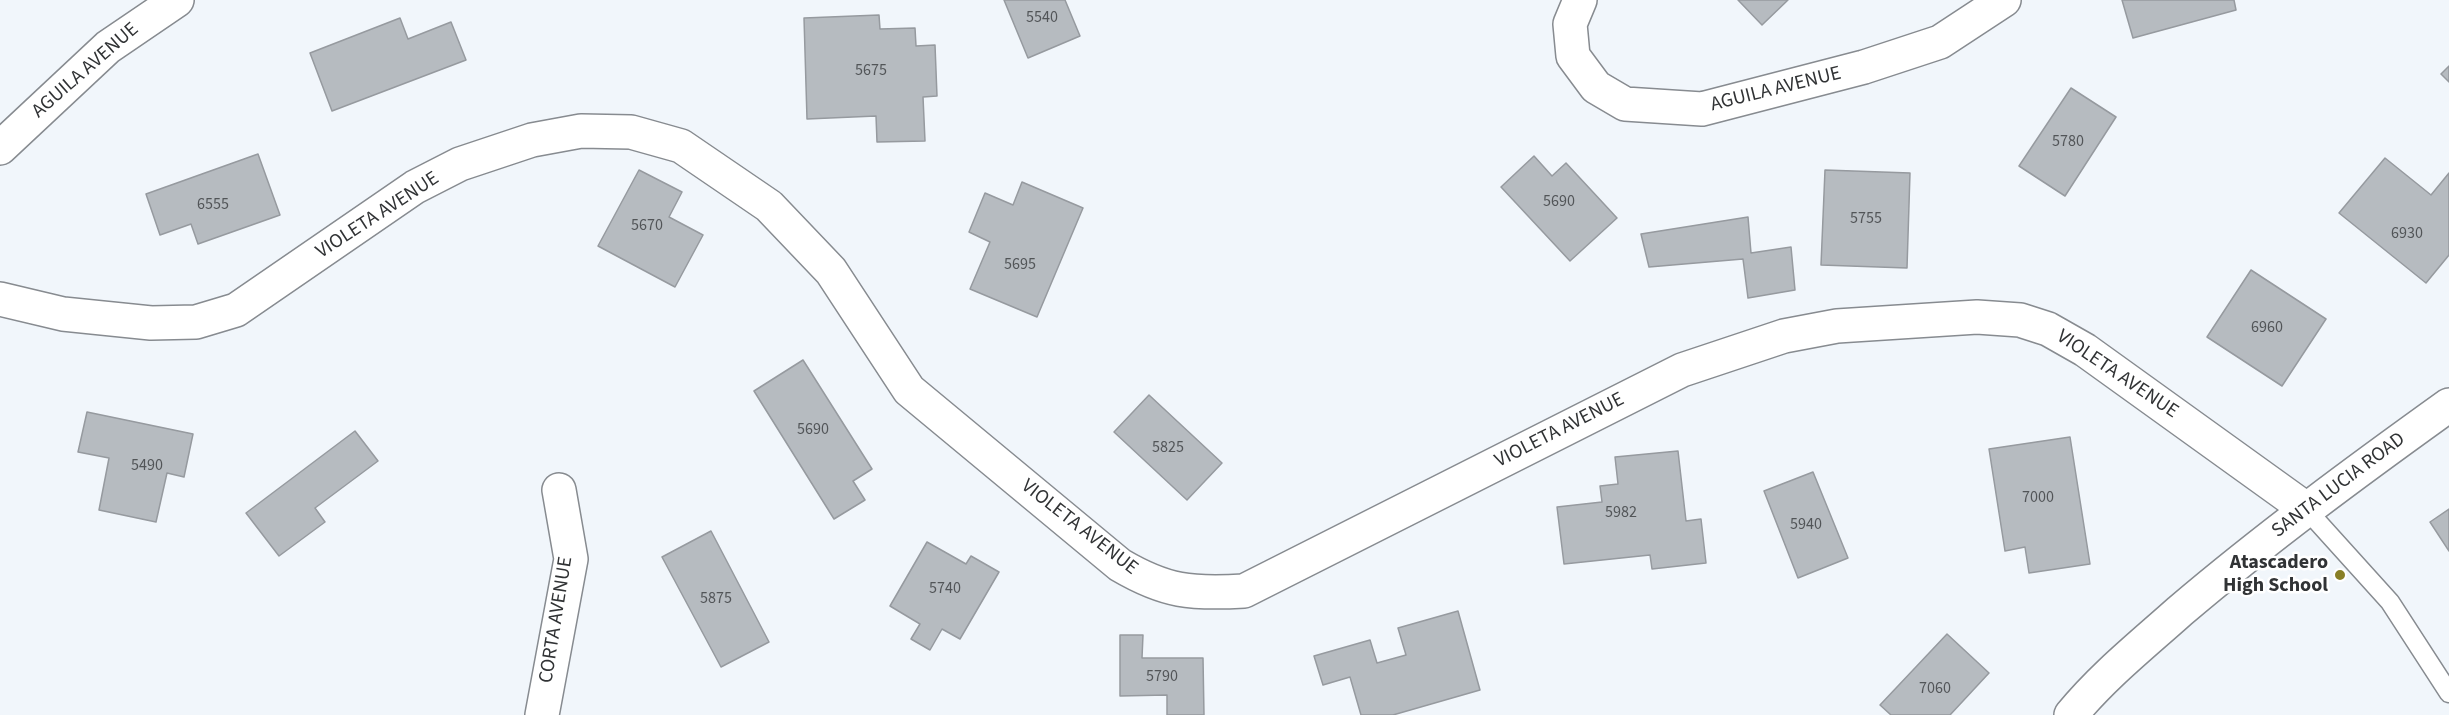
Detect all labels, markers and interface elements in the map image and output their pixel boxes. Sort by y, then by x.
house number: 5540 [1026,8,1058,28]
street label: AGUILA AVENUE [28,18,144,124]
house number: 5675 [855,61,887,81]
street label: AGUILA AVENUE [1708,62,1844,118]
house number: 5780 [2052,132,2084,152]
street label: VIOLETA AVENUE [312,167,444,265]
house number: 5690 [1543,192,1575,212]
house number: 6555 [197,195,229,215]
house number: 5755 [1850,209,1882,229]
house number: 5670 [631,216,663,236]
house number: 6930 [2391,224,2423,244]
house number: 5695 [1004,255,1036,275]
house number: 6960 [2251,318,2283,338]
street label: VIOLETA AVENUE [2052,325,2182,425]
street label: VIOLETA AVENUE [1491,388,1629,474]
house number: 5690 [797,420,829,440]
street label: SANTA LUCIA ROAD [2268,428,2410,544]
house number: 5825 [1152,438,1184,458]
house number: 5490 [131,456,163,476]
street label: VIOLETA AVENUE [1016,475,1142,581]
house number: 7000 [2022,488,2054,508]
house number: 5982 [1605,503,1637,523]
house number: 5940 [1790,515,1822,535]
place label: Atascadero High School [2223,552,2328,599]
street label: CORTA AVENUE [535,555,579,685]
marker: Atascadero High School [2333,568,2347,582]
house number: 5740 [929,579,961,599]
house number: 5875 [700,589,732,609]
house number: 5790 [1146,667,1178,687]
house number: 7060 [1919,679,1951,699]

